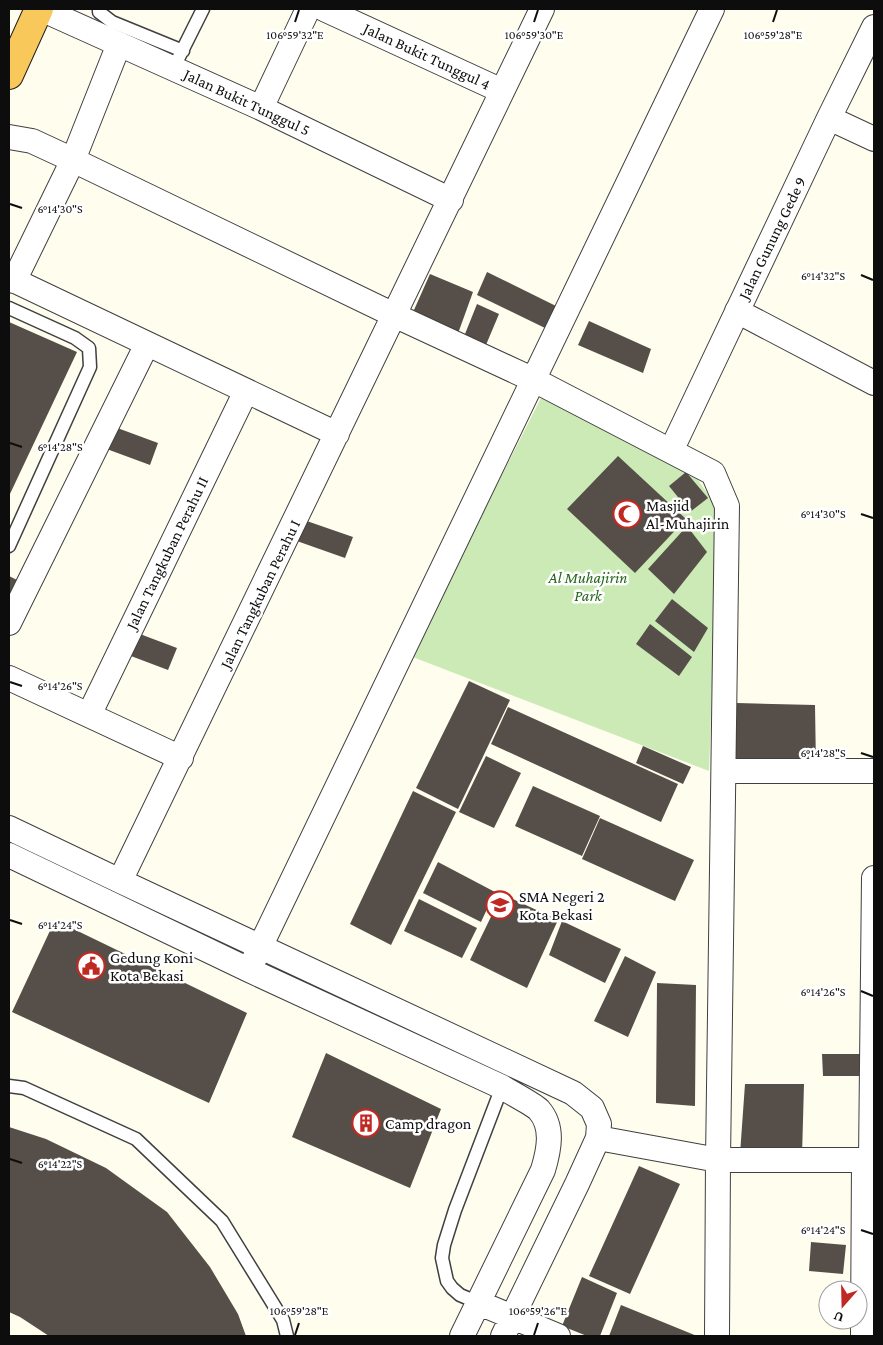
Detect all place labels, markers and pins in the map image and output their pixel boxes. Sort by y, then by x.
place label: Masjid Al-Muhajirin [646,497,730,533]
mosque icon: Masjid Al-Muhajirin [612,499,642,529]
place label: SMA Negeri 2 Kota Bekasi [519,888,605,923]
school or university icon: SMA Negeri 2 Kota Bekasi [485,890,515,920]
place label: Gedung Koni Kota Bekasi [110,949,193,984]
public building icon: Gedung Koni Kota Bekasi [76,951,106,981]
building icon: Camp dragon [351,1108,381,1138]
place label: Camp dragon [385,1115,472,1133]

